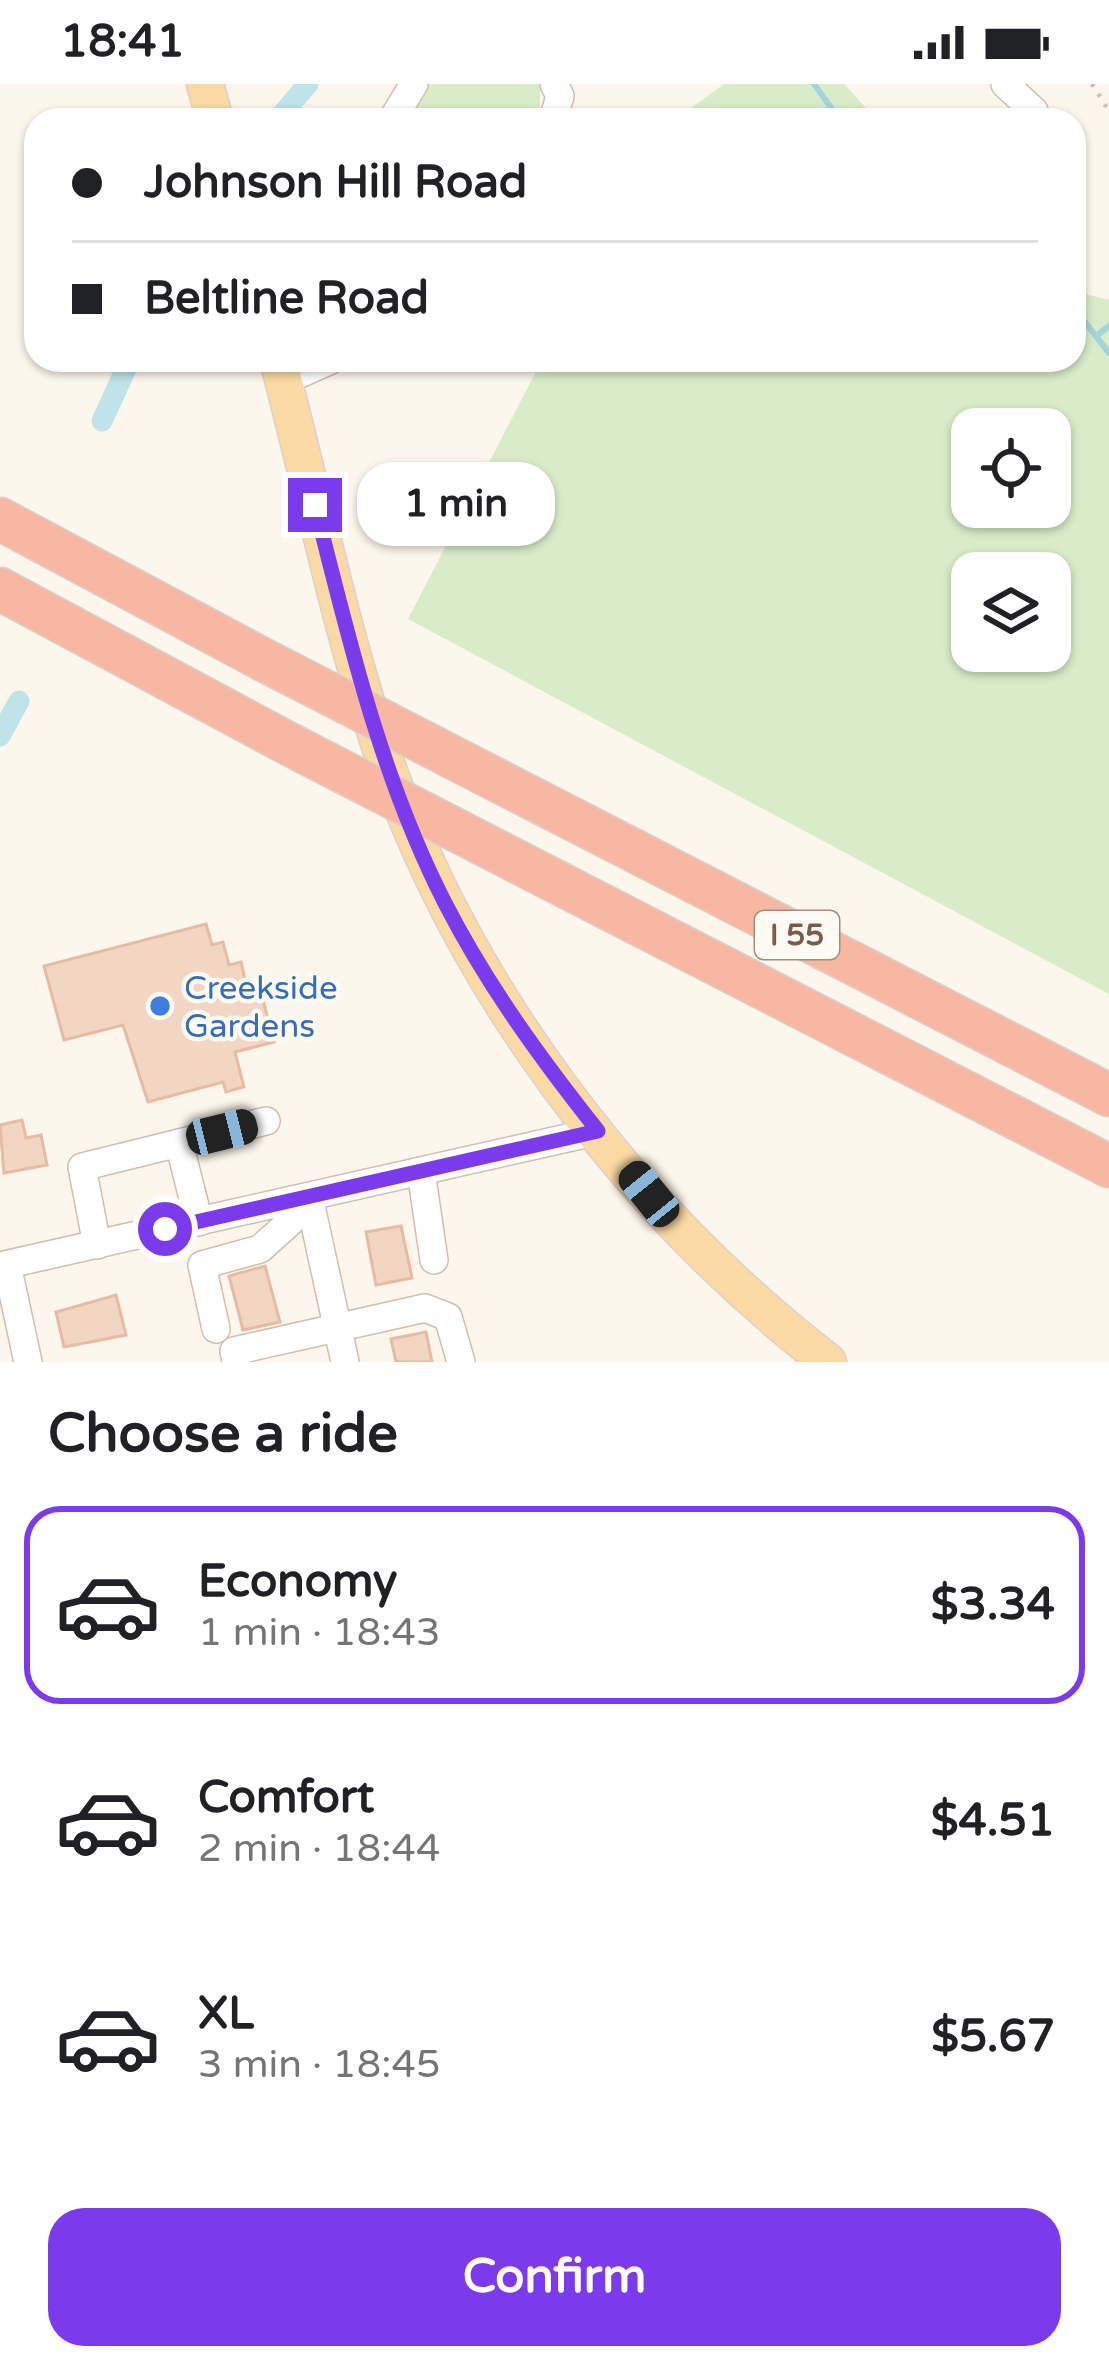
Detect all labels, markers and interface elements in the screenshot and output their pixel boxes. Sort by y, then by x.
text: 18:41 [60,15,185,69]
text: Johnson Hill Road [144,156,527,210]
text: Beltline Road [144,272,429,326]
map controls [951,408,1071,672]
button: locate [951,408,1071,528]
callout: 1 min [357,463,555,547]
route end [288,478,342,532]
text: 1 min [404,480,508,527]
button: layers [951,552,1071,672]
road number: I 55 [755,911,839,959]
place label: Creekside Gardens [184,969,338,1046]
marker: Creekside Gardens [147,993,173,1019]
car [183,1106,261,1158]
car [612,1155,686,1233]
route start [138,1202,192,1256]
text: Choose a ride [48,1401,398,1466]
icon: car [54,1551,162,1659]
text: Economy [198,1555,397,1609]
text: $3.34 [931,1578,1055,1632]
text: 1 min · 18:43 [198,1609,440,1656]
icon: car [54,1767,162,1875]
text: Comfort [198,1771,374,1825]
text: $4.51 [931,1794,1055,1848]
text: 2 min · 18:44 [198,1825,440,1872]
icon: car [54,1983,162,2091]
text: XL [198,1987,254,2041]
text: $5.67 [931,2010,1055,2064]
text: 3 min · 18:45 [198,2041,440,2088]
button: Confirm [48,2208,1061,2346]

